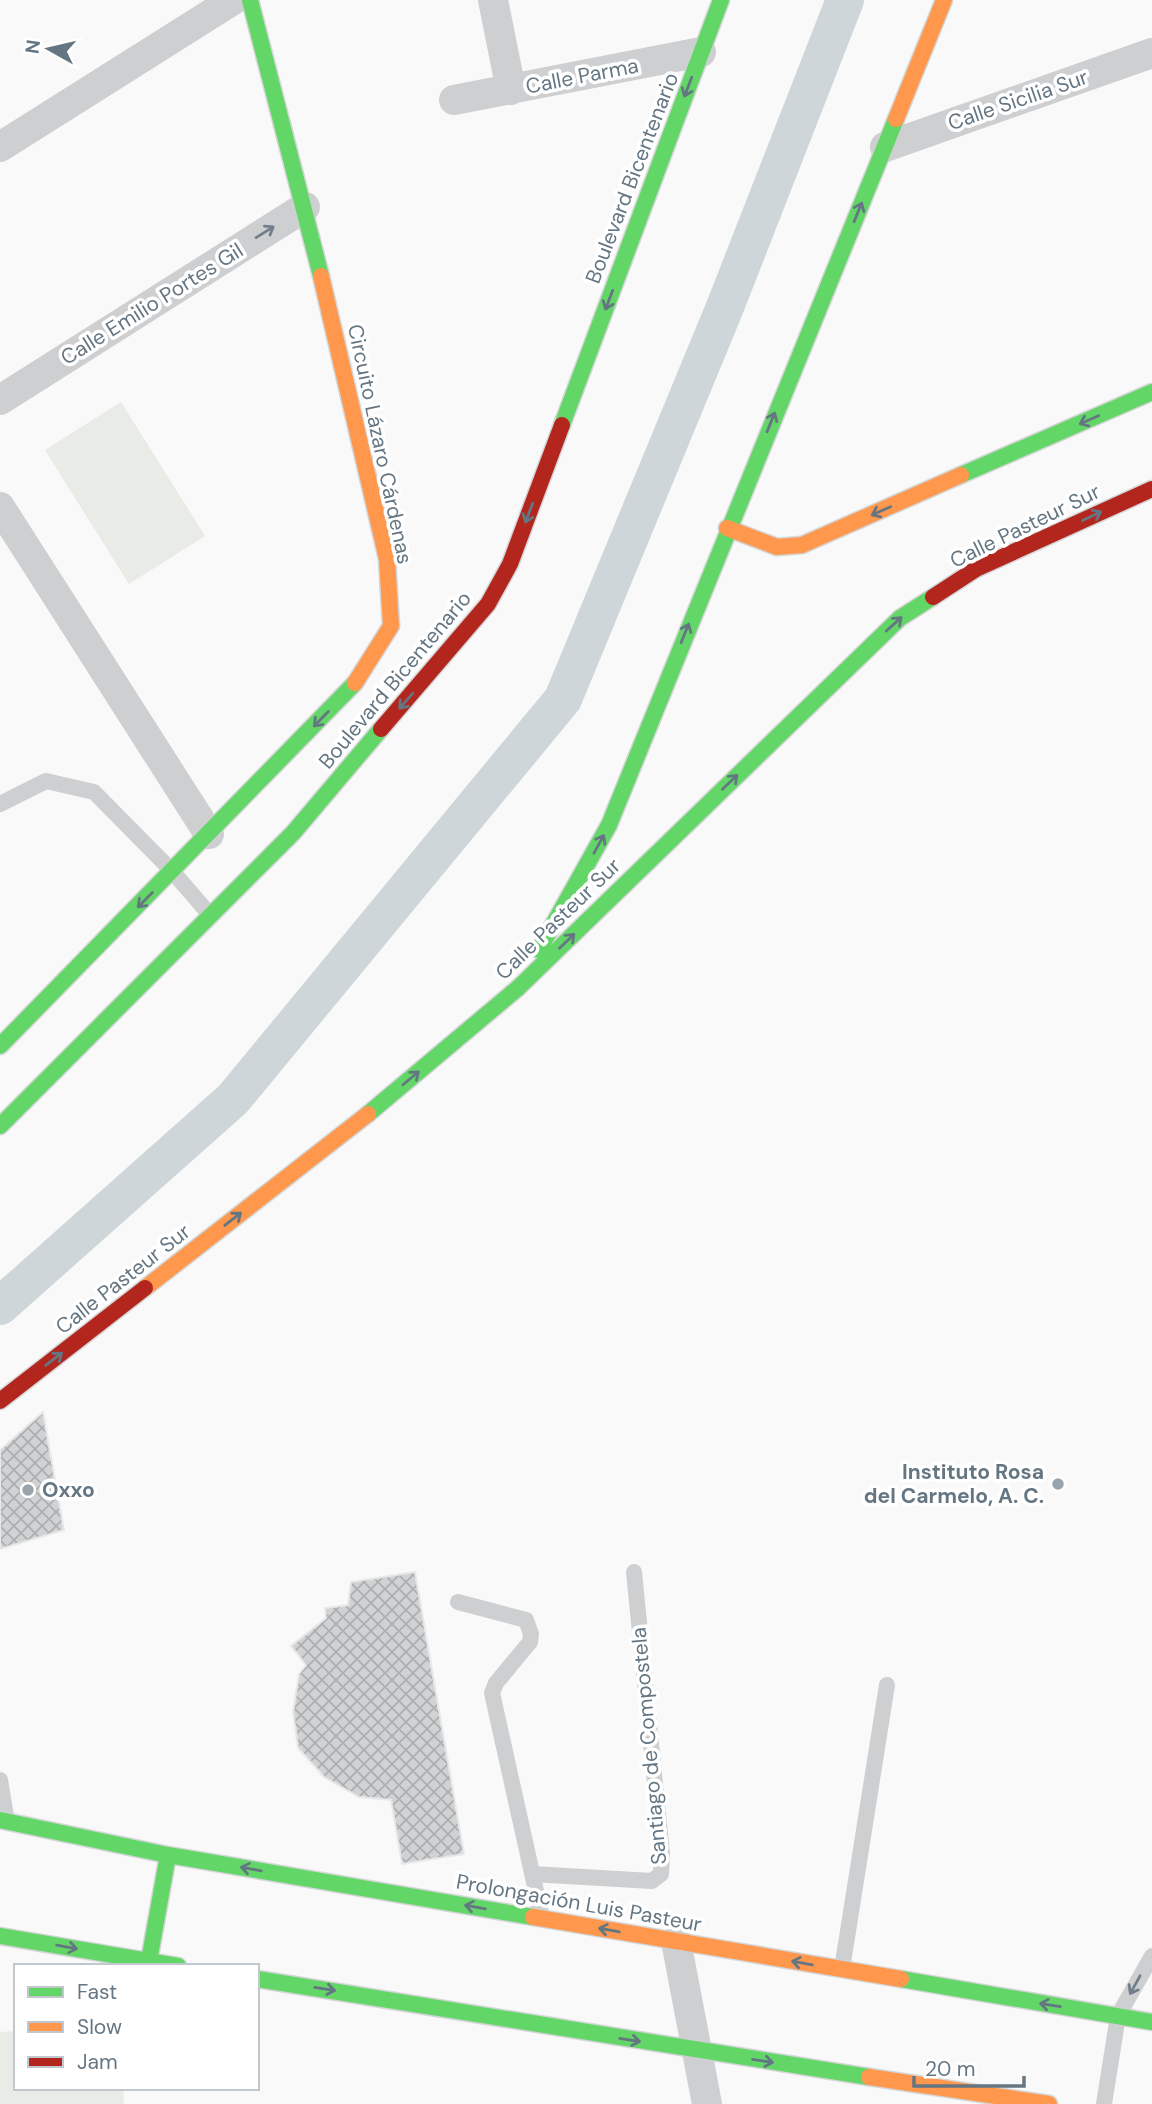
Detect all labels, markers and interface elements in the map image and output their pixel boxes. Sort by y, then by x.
north arrow [14,14,84,84]
text: N [19,38,46,55]
street label: Calle Parma [523,51,641,101]
street label: Calle Sicilia Sur [944,63,1092,137]
street label: Boulevard Bicentenario [579,69,685,287]
one-way arrow [681,75,694,97]
one-way arrow [852,202,865,224]
one-way arrow [254,225,274,239]
street label: Calle Emilio Portes Gil [55,236,249,372]
one-way arrow [601,288,614,310]
street label: Circuito Lázaro Cárdenas [341,322,419,566]
one-way arrow [765,412,778,434]
one-way arrow [1079,414,1101,427]
street label: Calle Pasteur Sur [945,477,1105,574]
one-way arrow [522,501,534,523]
one-way arrow [871,505,892,518]
one-way arrow [1081,509,1103,522]
street label: Boulevard Bicentenario [312,585,478,775]
one-way arrow [884,617,902,633]
one-way arrow [680,623,693,645]
one-way arrow [398,692,414,710]
one-way arrow [312,710,329,727]
one-way arrow [721,774,738,791]
one-way arrow [592,834,606,854]
street label: Calle Pasteur Sur [489,852,627,986]
one-way arrow [137,892,154,909]
one-way arrow [558,932,575,949]
one-way arrow [402,1070,420,1086]
one-way arrow [224,1212,242,1227]
street label: Calle Pasteur Sur [50,1217,196,1340]
one-way arrow [44,1352,62,1367]
place label: Instituto Rosa del Carmelo, A. C. [864,1458,1044,1510]
place label: Oxxo [42,1476,95,1504]
marker: Instituto Rosa del Carmelo, A. C. [1050,1476,1066,1492]
marker: Oxxo [20,1482,36,1498]
street label: Santiago de Compostela [625,1626,673,1866]
one-way arrow [240,1862,263,1875]
street label: Prolongación Luis Pasteur [454,1868,704,1938]
one-way arrow [464,1900,487,1913]
one-way arrow [598,1923,621,1936]
one-way arrow [55,1941,78,1954]
one-way arrow [791,1956,814,1969]
legend [14,1964,259,2090]
one-way arrow [1128,1975,1142,1995]
text: Fast [77,1978,117,2006]
one-way arrow [313,1983,336,1996]
one-way arrow [1040,1998,1062,2011]
text: Slow [77,2013,122,2041]
one-way arrow [618,2034,641,2047]
scale bar [914,2044,1024,2088]
text: Jam [77,2048,118,2076]
one-way arrow [751,2055,774,2068]
text: 20 m [925,2055,976,2083]

